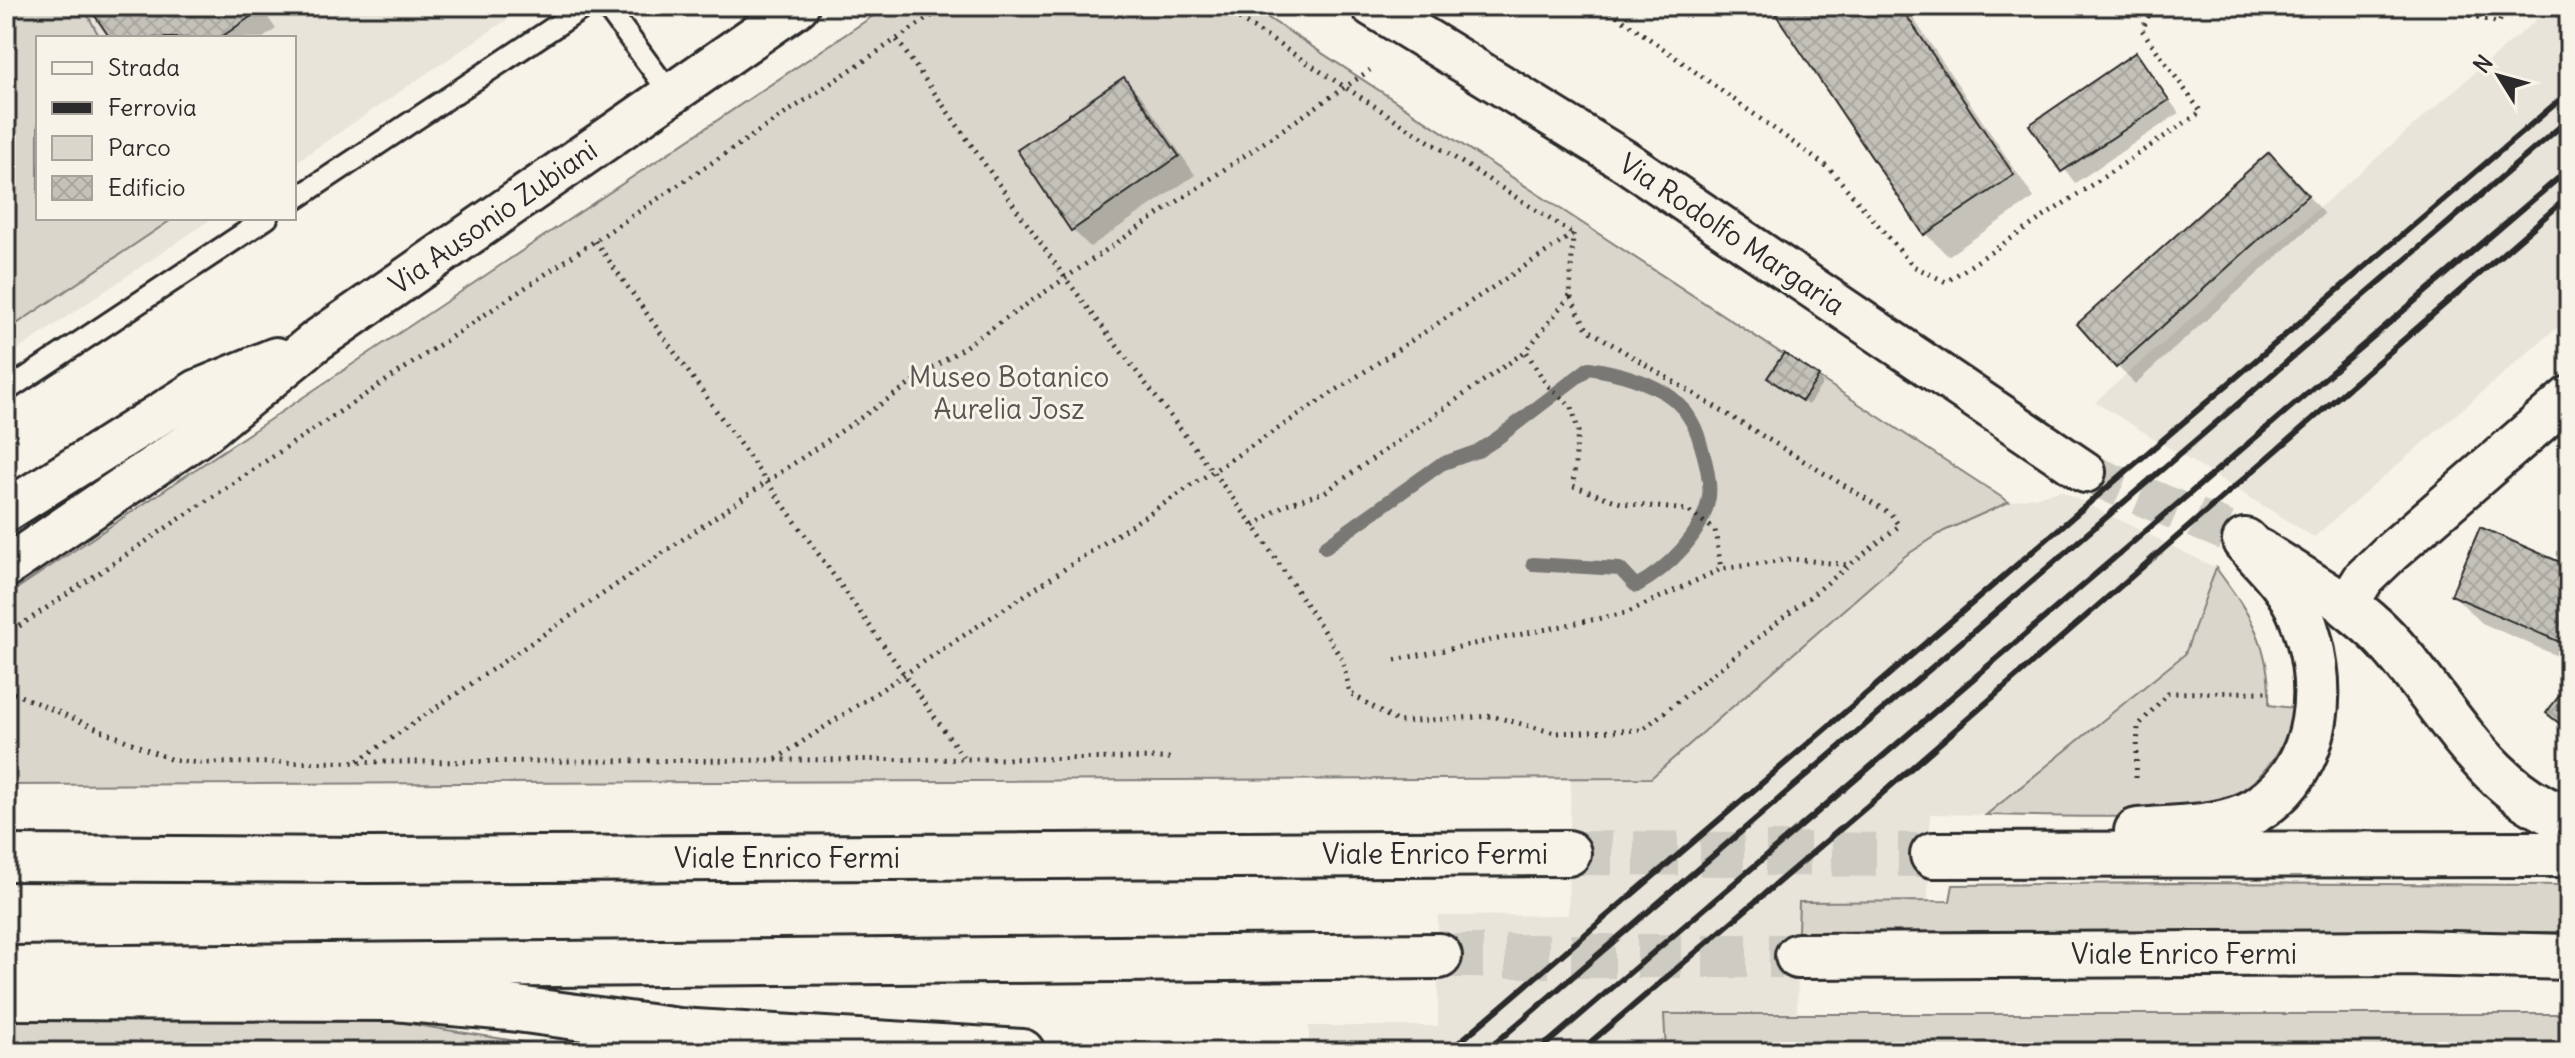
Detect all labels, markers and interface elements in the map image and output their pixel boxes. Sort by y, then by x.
legend [36,36,296,220]
north arrow [2459,36,2539,116]
text: N [2467,49,2499,78]
text: Strada [108,52,180,82]
text: Ferrovia [108,92,197,122]
text: Parco [108,132,171,162]
street label: Via Ausonio Zubiani [382,132,604,302]
street label: Via Rodolfo Margaria [1612,145,1852,323]
text: Edificio [108,172,186,202]
park label: Museo Botanico Aurelia Josz [909,359,1109,427]
street label: Viale Enrico Fermi [1322,836,1548,872]
street label: Viale Enrico Fermi [674,840,900,876]
street label: Viale Enrico Fermi [2071,936,2297,972]

